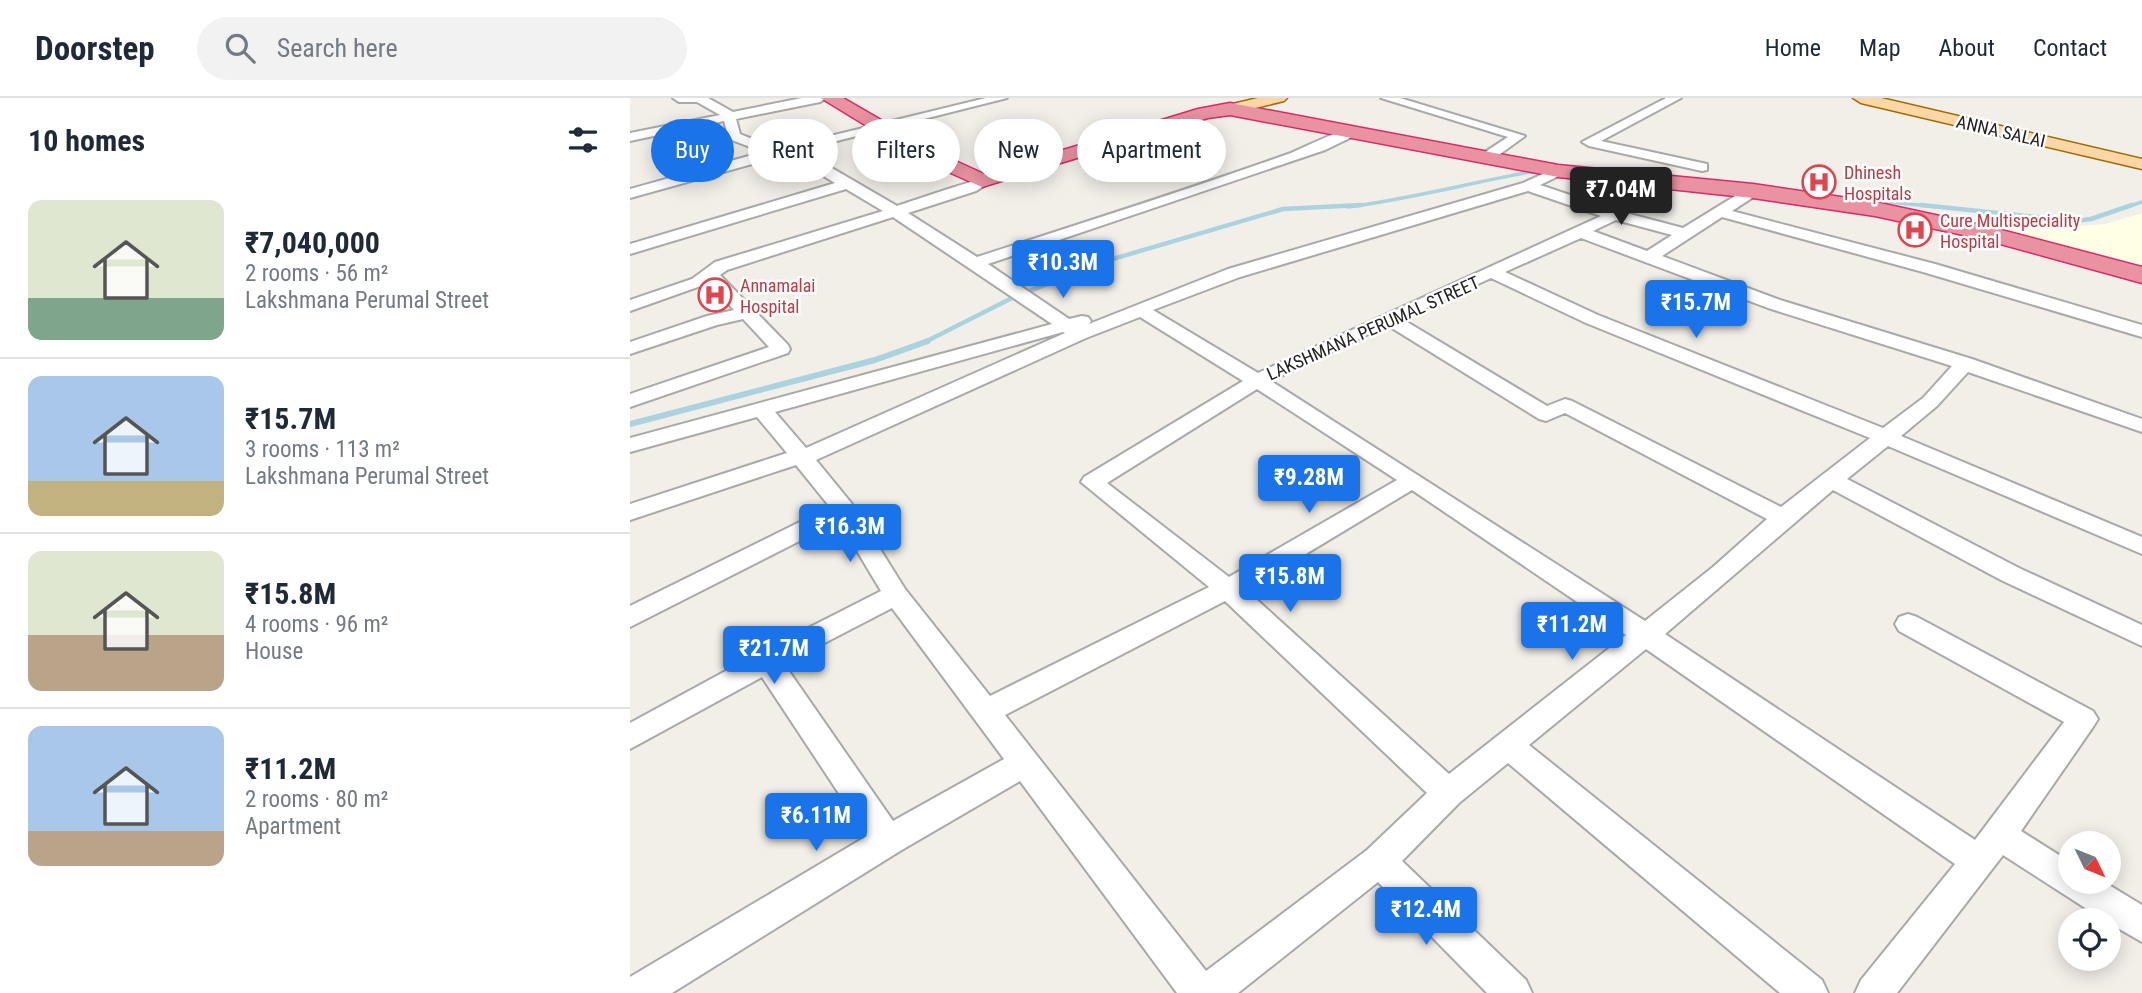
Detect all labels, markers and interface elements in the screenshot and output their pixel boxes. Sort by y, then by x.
search box [197,17,687,80]
text: Doorstep [35,29,155,68]
icon: search [221,29,259,67]
text: Search here [277,33,398,63]
text: Home [1765,34,1821,62]
text: Map [1859,34,1901,62]
text: About [1939,34,1995,62]
text: Contact [2033,34,2107,62]
street label: ANNA SALAI [1954,111,2048,151]
chip: Buy [651,119,734,182]
chip: Rent [748,119,838,182]
chip: Filters [852,119,960,182]
chip: New [974,119,1063,182]
chip: Apartment [1077,119,1226,182]
icon: filters [564,121,602,159]
text: 10 homes [28,123,145,158]
place label: Dhinesh Hospitals [1844,162,1912,204]
hospital icon: Dhinesh Hospitals [1800,163,1838,201]
pin: ₹7.04M [1564,167,1678,227]
text: ₹7.04M [1586,176,1656,203]
place label: Cure Multispeciality Hospital [1940,210,2081,252]
hospital icon: Cure Multispeciality Hospital [1896,211,1934,249]
text: ₹7,040,000 [245,225,380,260]
icon: home [84,228,168,312]
pin: ₹10.3M [1006,240,1120,300]
text: ₹10.3M [1028,249,1098,276]
text: 2 rooms · 56 m² [245,260,388,287]
street label: LAKSHMANA PERUMAL STREET [1263,272,1483,384]
place label: Annamalai Hospital [740,275,816,317]
hospital icon: Annamalai Hospital [696,276,734,314]
pin: ₹15.7M [1639,280,1753,340]
text: Lakshmana Perumal Street [245,287,489,314]
text: ₹15.7M [1661,289,1731,316]
text: ₹15.7M [245,401,336,436]
icon: home [84,404,168,488]
text: 3 rooms · 113 m² [245,436,400,463]
pin: ₹9.28M [1252,456,1366,515]
text: Lakshmana Perumal Street [245,463,489,490]
text: ₹9.28M [1274,464,1344,491]
pin: ₹16.3M [793,504,907,564]
text: ₹16.3M [815,513,885,540]
pin: ₹15.8M [1233,554,1347,614]
text: ₹15.8M [1255,563,1325,590]
text: ₹15.8M [245,576,336,611]
icon: home [84,579,168,663]
pin: ₹11.2M [1515,602,1629,662]
text: 4 rooms · 96 m² [245,611,388,638]
text: ₹11.2M [1537,611,1607,638]
pin: ₹21.7M [717,626,831,686]
text: ₹21.7M [739,635,809,662]
text: House [245,638,303,665]
text: ₹11.2M [245,751,336,786]
icon: home [84,754,168,838]
text: 2 rooms · 80 m² [245,786,388,813]
pin: ₹6.11M [759,794,873,853]
text: ₹6.11M [781,802,851,829]
text: Apartment [245,813,341,840]
north arrow [2058,831,2121,894]
map controls [2058,831,2121,971]
pin: ₹12.4M [1369,888,1483,947]
text: ₹12.4M [1391,896,1461,923]
button: locate [2058,908,2121,971]

